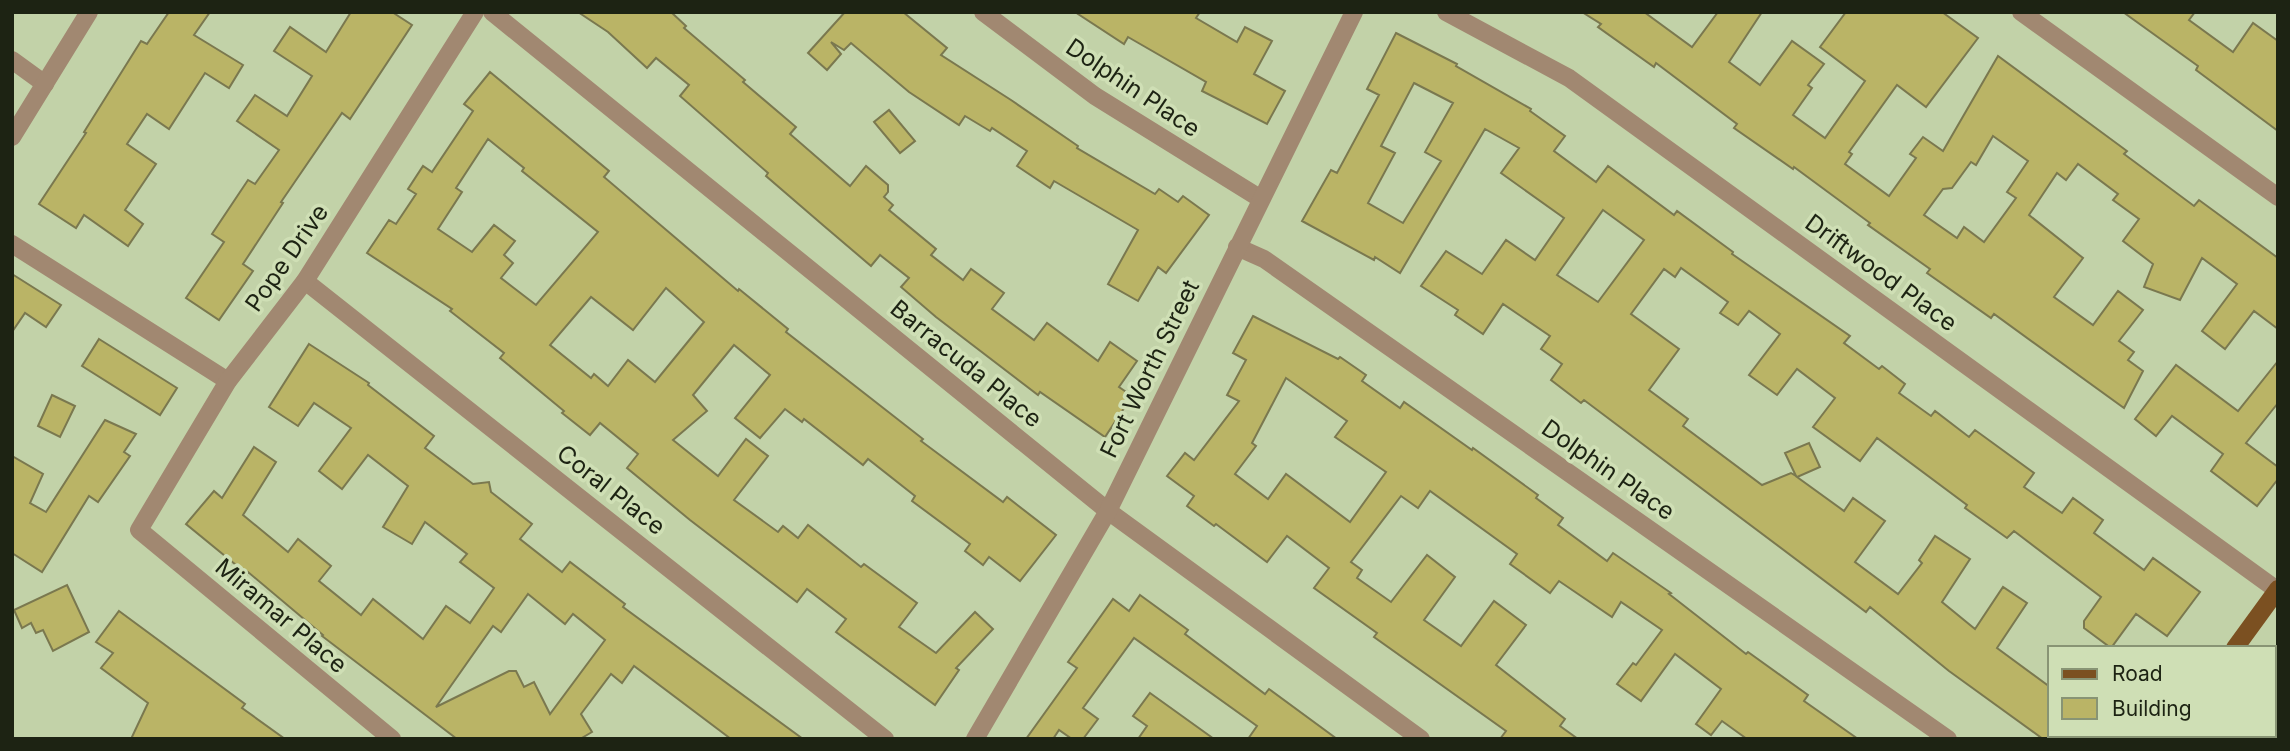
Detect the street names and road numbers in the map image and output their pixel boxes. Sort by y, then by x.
street label: Dolphin Place [1061,32,1206,143]
street label: Pope Drive [239,198,334,317]
street label: Driftwood Place [1800,208,1963,337]
street label: Fort Worth Street [1094,275,1205,462]
street label: Barracuda Place [885,294,1048,433]
street label: Dolphin Place [1536,413,1680,526]
street label: Coral Place [551,438,671,541]
street label: Miramar Place [210,552,353,679]

